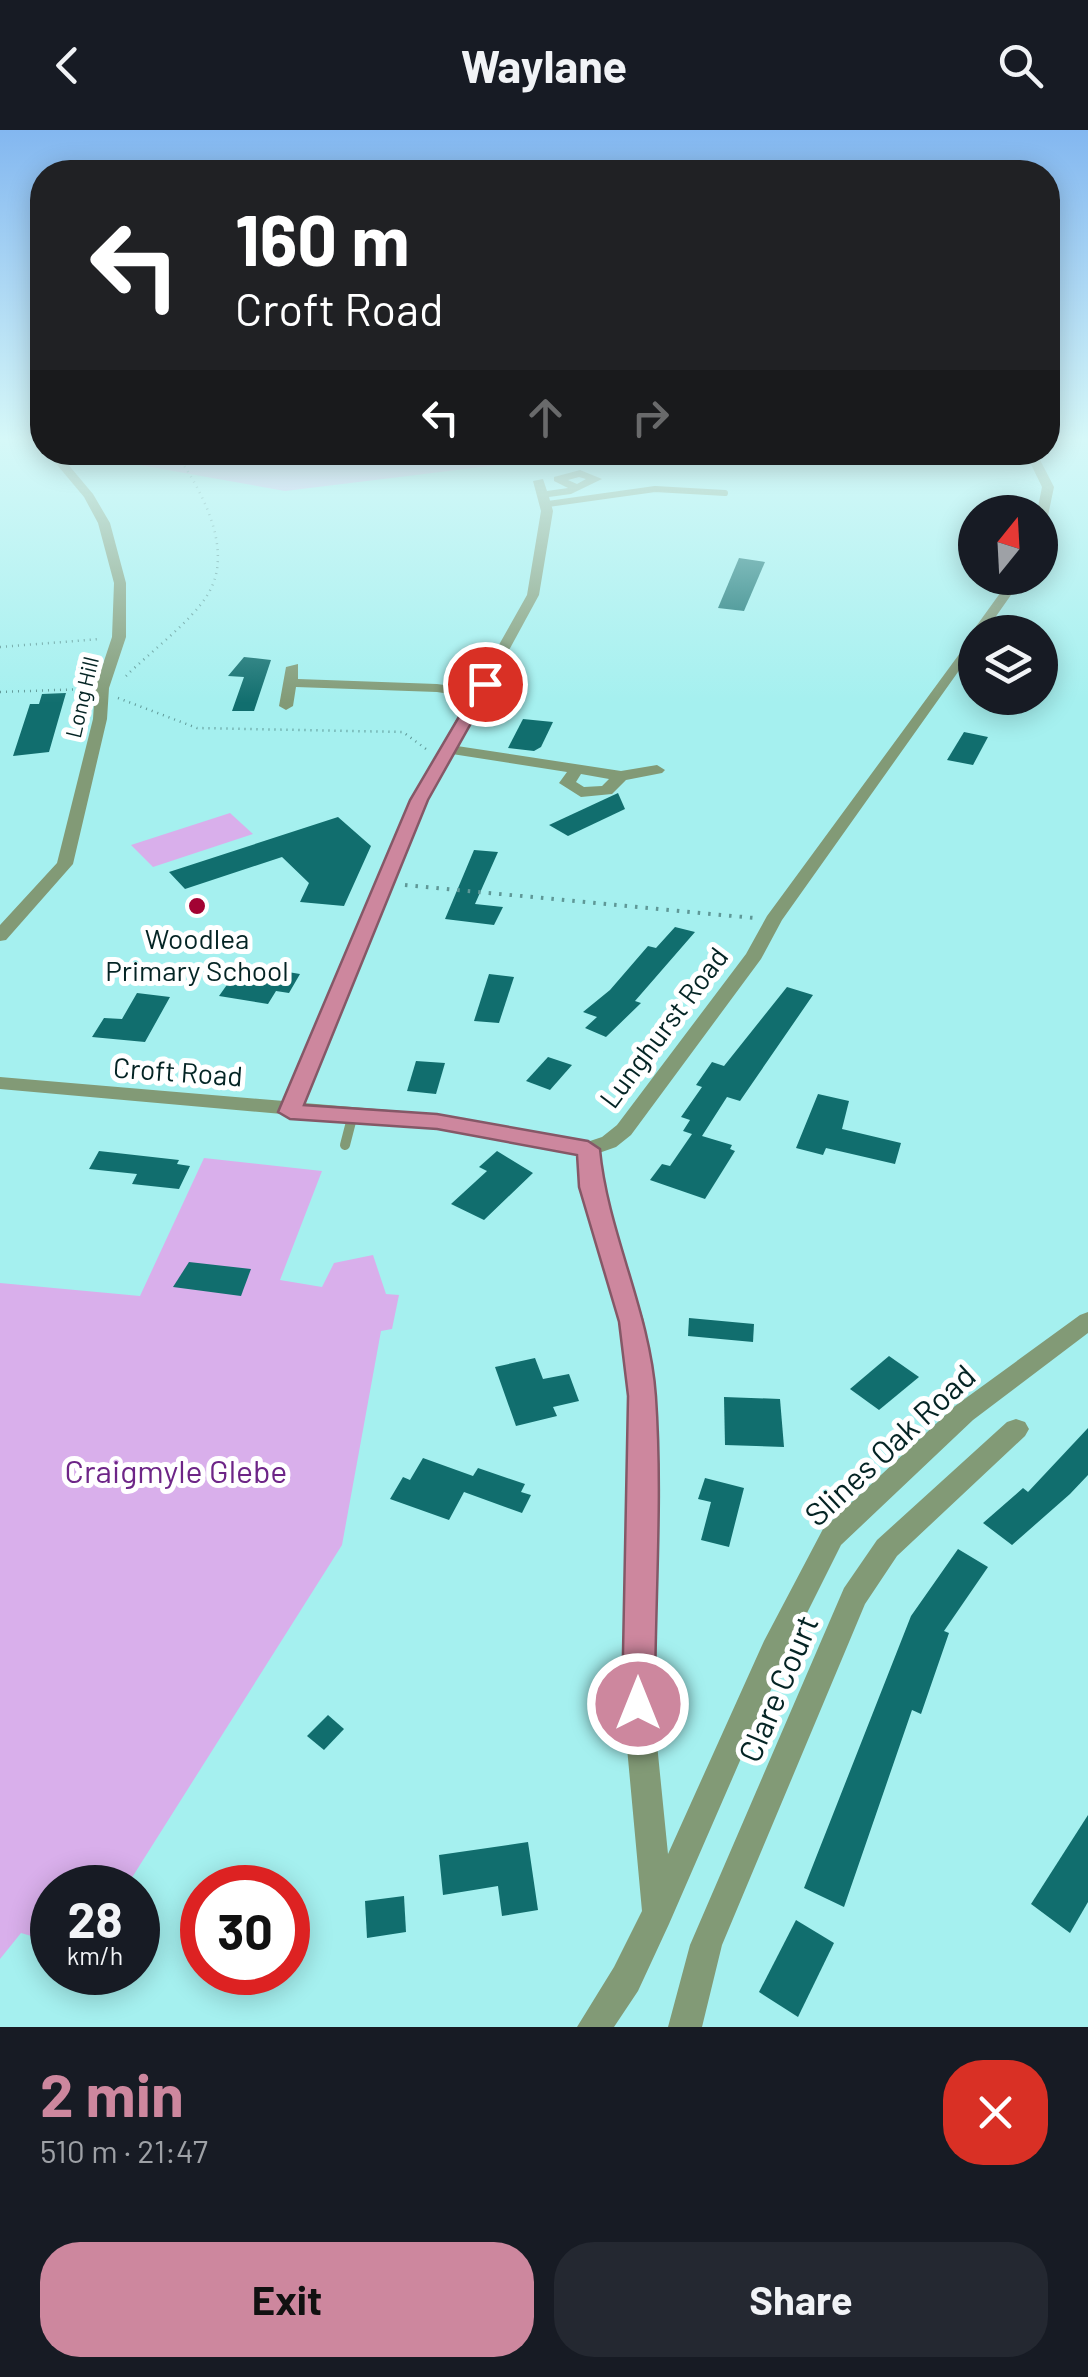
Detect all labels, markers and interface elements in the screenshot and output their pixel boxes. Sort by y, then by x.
icon: back [40,38,95,93]
text: Waylane [461,38,627,92]
icon: search [993,38,1048,93]
text: 160 m [235,196,410,280]
icon: left [70,200,200,330]
text: Croft Road [235,281,444,335]
icon: left [413,390,468,445]
icon: ahead [518,390,573,445]
icon: right [623,390,678,445]
north arrow [958,495,1058,595]
map controls [958,495,1058,715]
button: layers [958,615,1058,715]
pin [443,642,528,727]
street label: Long Hill [59,654,103,740]
icon: arrive [458,657,513,712]
marker: Woodlea Primary School [186,895,208,917]
place label: Woodlea Primary School [105,921,289,987]
street label: Lunghurst Road [592,940,734,1114]
street label: Croft Road [112,1050,244,1092]
street label: Slines Oak Road [796,1355,982,1533]
park label: Craigmyle Glebe [65,1451,287,1489]
street label: Clare Court [729,1609,825,1767]
position arrow [586,1652,690,1756]
speed limit sign: 30 [180,1865,310,1995]
text: 28 [67,1888,123,1948]
text: km/h [67,1940,123,1970]
text: 2 min [40,2057,184,2129]
button: close [943,2060,1048,2165]
text: 510 m · 21:47 [40,2131,208,2169]
button: Exit [40,2242,534,2357]
button: Share [554,2242,1048,2357]

